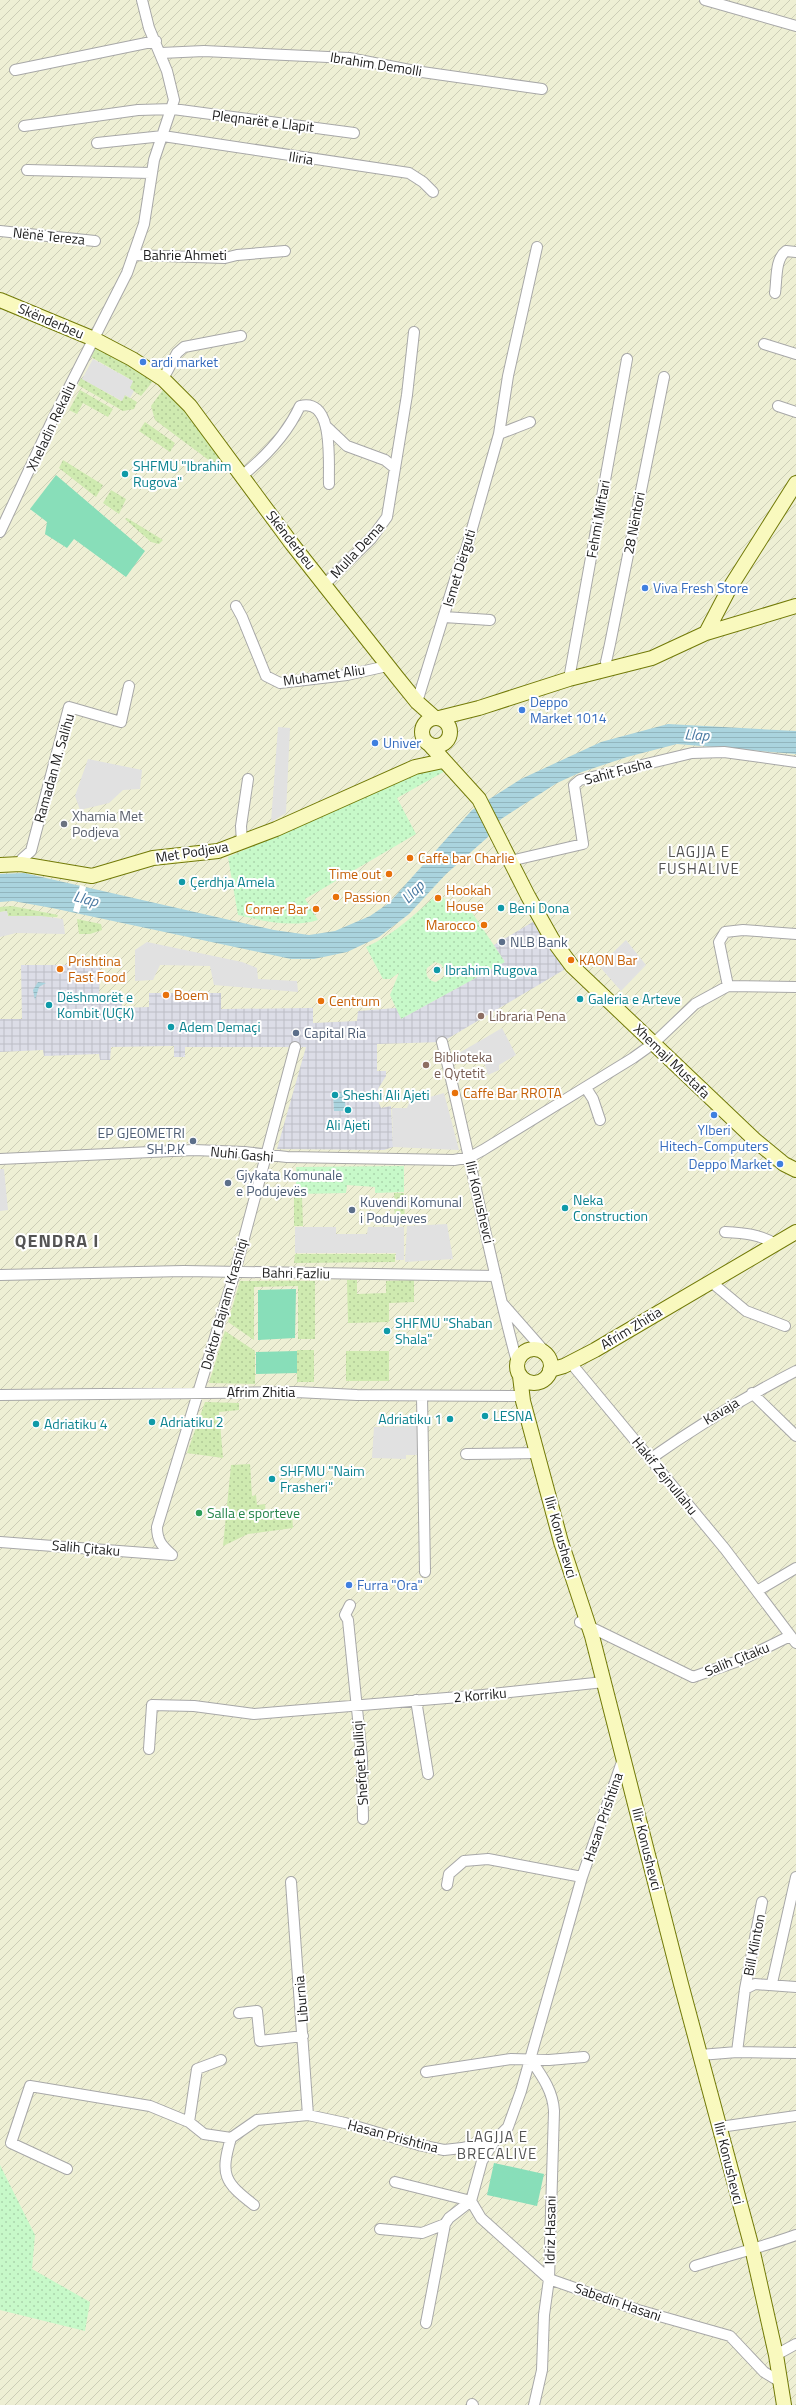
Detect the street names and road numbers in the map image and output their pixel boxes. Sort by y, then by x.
street label: Ibrahim Demolli [329,46,424,81]
street label: Pleqnarët e Llapit [211,104,315,137]
street label: Iliria [287,145,315,170]
street label: Nënë Tereza [12,221,86,250]
street label: Bahrie Ahmeti [143,244,227,265]
street label: Skënderbeu [15,297,87,344]
street label: Xheladin Rekaliu [21,378,80,474]
street label: Fehmi Miftari [580,478,615,560]
street label: 28 Nëntori [617,490,650,556]
street label: Skënderbeu [262,506,321,574]
street label: Mulla Dema [325,517,388,583]
street label: Ismet Dërguti [437,526,480,609]
street label: Muhamet Aliu [282,658,366,691]
street label: Ramadan M. Salihu [28,711,79,825]
street label: Sahit Fusha [582,751,654,790]
street label: Met Podjeva [154,835,230,868]
street label: Xhemajl Mustafa [629,1018,716,1103]
street label: Nuhi Gashi [210,1140,274,1167]
street label: Ilir Konushevci [461,1158,500,1245]
street label: Doktor Bajram Krasniqi [195,1236,252,1372]
street label: Bahri Fazliu [262,1261,330,1284]
street label: Afrim Zhitia [596,1301,666,1354]
street label: Afrim Zhitia [227,1381,295,1402]
street label: Kavaja [699,1392,743,1430]
street label: Hakif Zejnullahu [627,1432,703,1519]
street label: Ilir Konushevci [540,1493,583,1580]
street label: Salih Çitaku [51,1534,121,1561]
street label: Salih Çitaku [701,1636,772,1681]
street label: 2 Korriku [453,1682,507,1707]
street label: Shefqet Bulliqi [346,1720,373,1806]
street label: Hasan Prishtina [577,1769,628,1864]
street label: Ilir Konushevci [627,1805,668,1892]
street label: Bill Klinton [737,1912,770,1978]
street label: Liburnia [288,1975,313,2023]
street label: Hasan Prishtina [345,2113,441,2158]
street label: Ilir Konushevci [709,2119,750,2206]
street label: Idriz Hasani [538,2195,561,2265]
street label: Sabedin Hasani [572,2277,664,2326]

